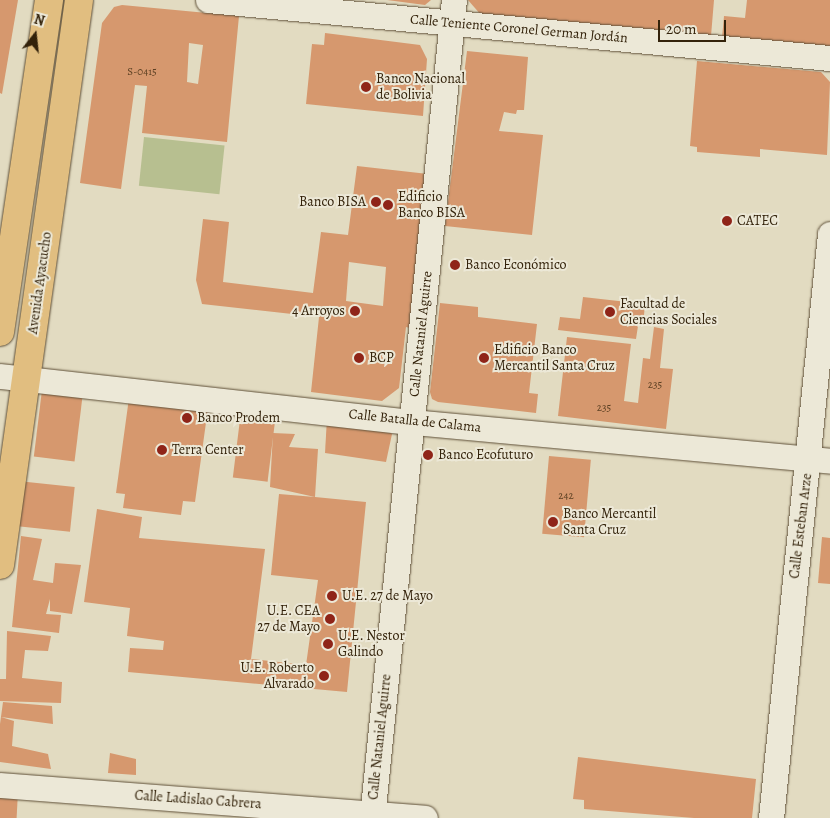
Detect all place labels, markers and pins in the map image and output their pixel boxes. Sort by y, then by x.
place label: Banco Nacional de Bolivia [376,71,465,104]
marker: Banco Nacional de Bolivia [360,81,372,93]
place label: Edificio Banco BISA [398,189,465,222]
place label: Banco BISA [299,194,366,210]
marker: Banco BISA [370,196,382,208]
marker: Edificio Banco BISA [382,199,394,211]
place label: CATEC [737,213,778,229]
marker: CATEC [721,215,733,227]
place label: Banco Económico [465,257,567,273]
marker: Banco Económico [449,259,461,271]
place label: Facultad de Ciencias Sociales [620,296,717,328]
place label: 4 Arroyos [292,303,345,319]
marker: 4 Arroyos [349,305,361,317]
marker: Facultad de Ciencias Sociales [604,306,616,318]
place label: Edificio Banco Mercantil Santa Cruz [494,342,615,374]
place label: BCP [369,350,394,366]
marker: BCP [353,352,365,364]
marker: Edificio Banco Mercantil Santa Cruz [478,352,490,364]
place label: Banco Prodem [197,410,280,426]
marker: Banco Prodem [181,412,193,424]
place label: Terra Center [172,442,244,458]
marker: Terra Center [156,444,168,456]
place label: Banco Ecofuturo [438,447,533,463]
marker: Banco Ecofuturo [422,449,434,461]
place label: Banco Mercantil Santa Cruz [563,506,656,538]
marker: Banco Mercantil Santa Cruz [547,516,559,528]
place label: U.E. 27 de Mayo [342,588,433,604]
marker: U.E. 27 de Mayo [326,590,338,602]
place label: U.E. CEA 27 de Mayo [257,603,320,636]
marker: U.E. CEA 27 de Mayo [324,613,336,625]
place label: U.E. Nestor Galindo [338,628,405,660]
marker: U.E. Nestor Galindo [322,638,334,650]
place label: U.E. Roberto Alvarado [240,660,314,692]
marker: U.E. Roberto Alvarado [318,670,330,682]

